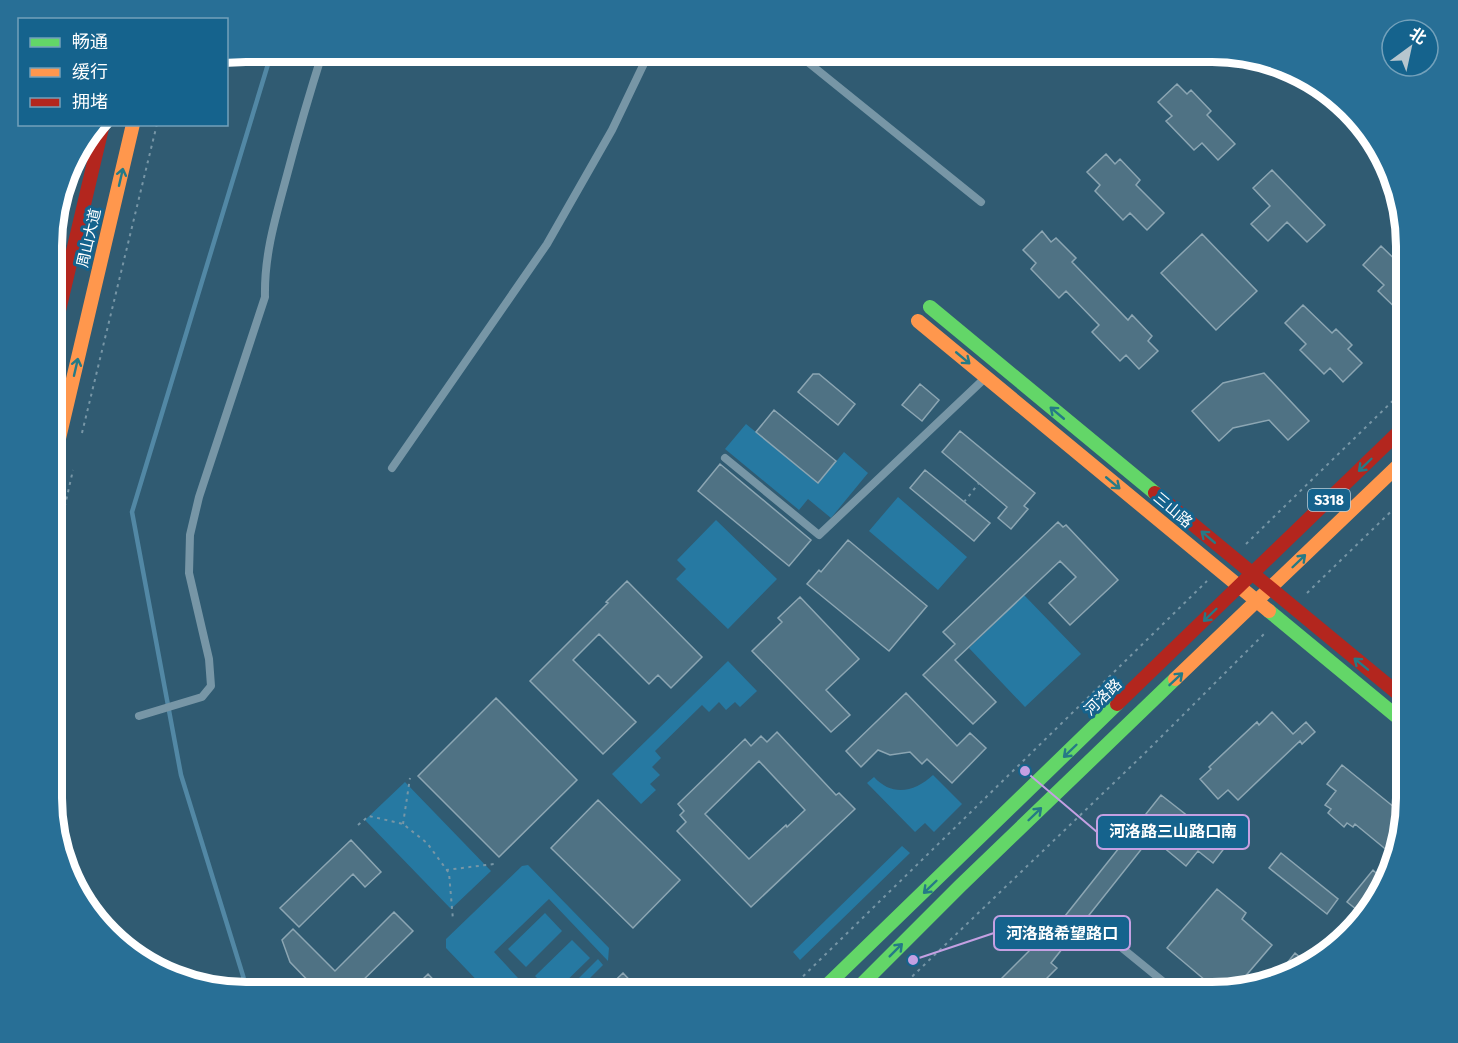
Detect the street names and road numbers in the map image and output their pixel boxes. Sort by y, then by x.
street label: 周山大道 [73,207,105,269]
street label: 三山路 [1150,489,1196,531]
road number: S318 [1308,489,1350,511]
street label: 河洛路 [1081,675,1125,719]

